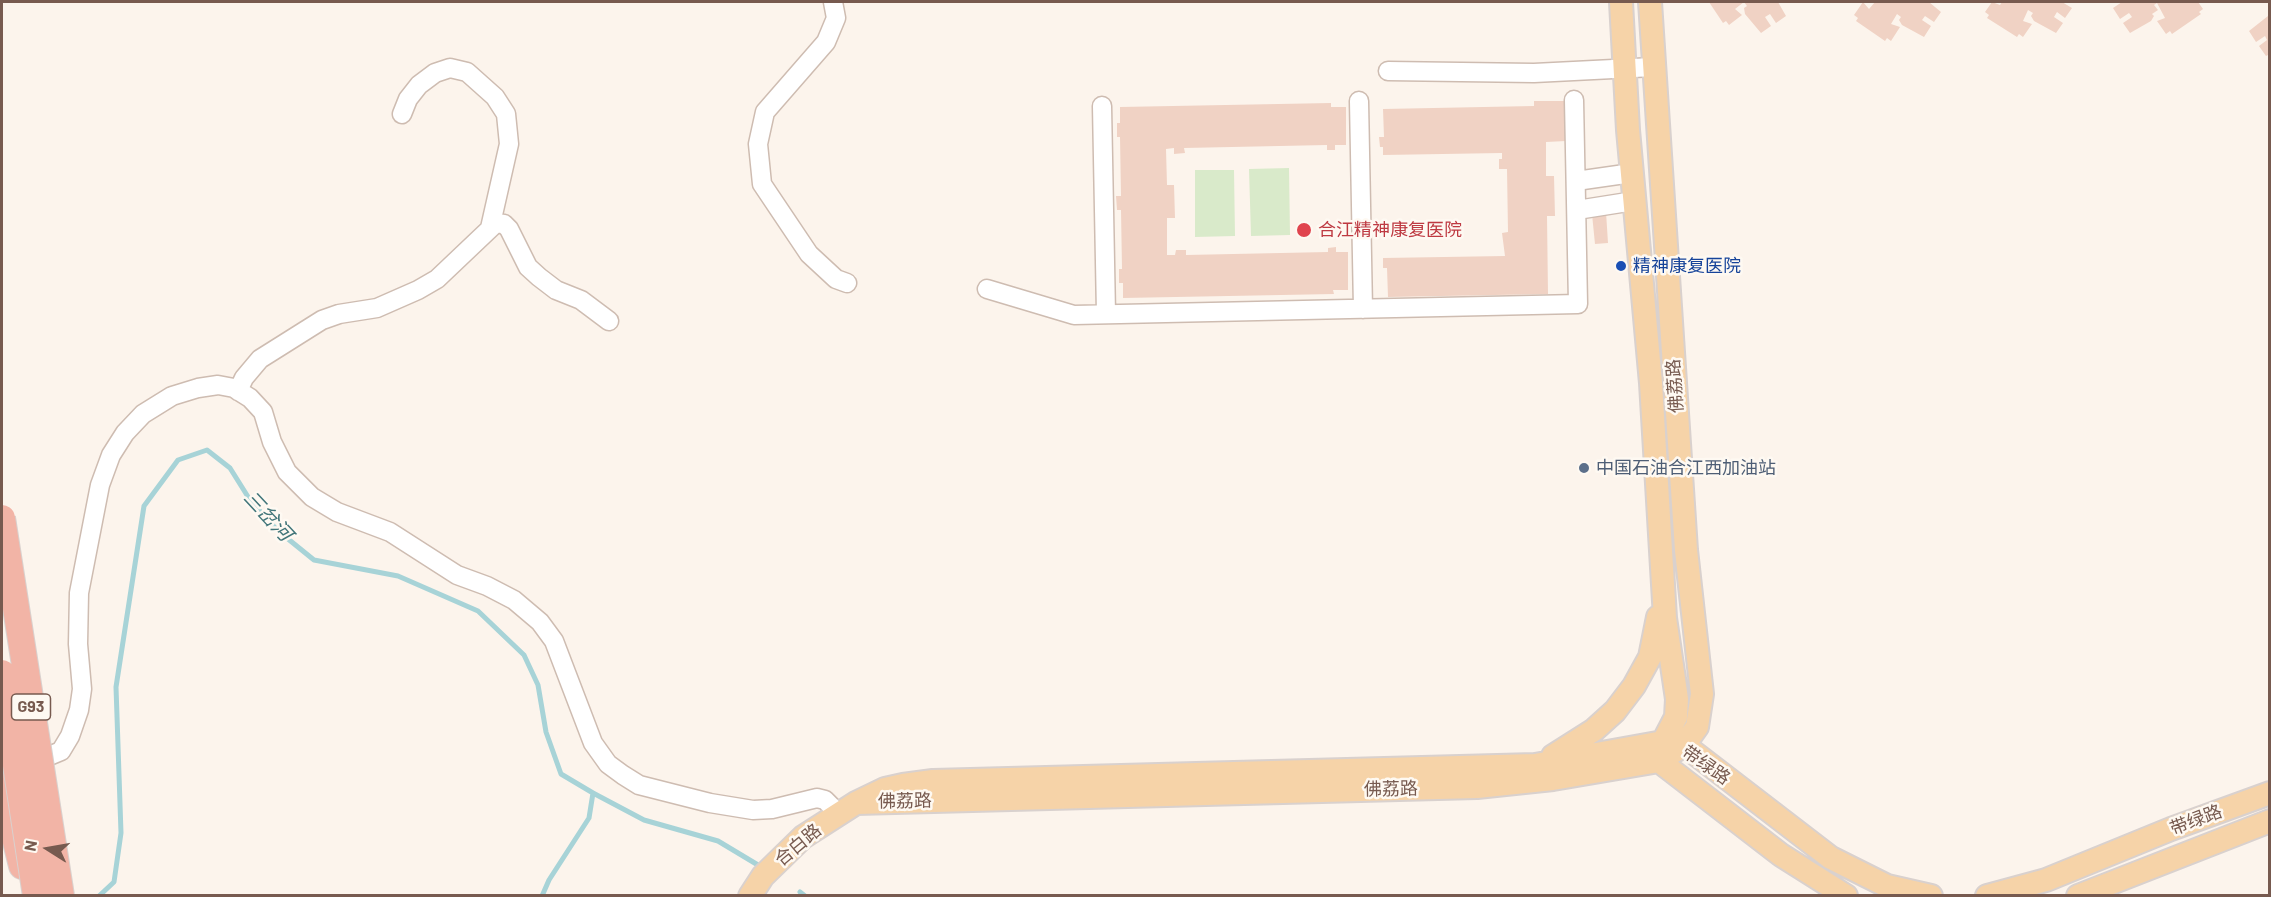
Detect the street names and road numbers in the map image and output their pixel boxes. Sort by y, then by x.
street label: 佛荔路 [1662,358,1688,414]
road number: G93 [12,694,51,720]
street label: 带绿路 [1678,741,1734,789]
street label: 佛荔路 [1364,778,1418,800]
street label: 佛荔路 [878,790,932,812]
street label: 带绿路 [2167,800,2225,840]
street label: 合白路 [770,819,826,871]

